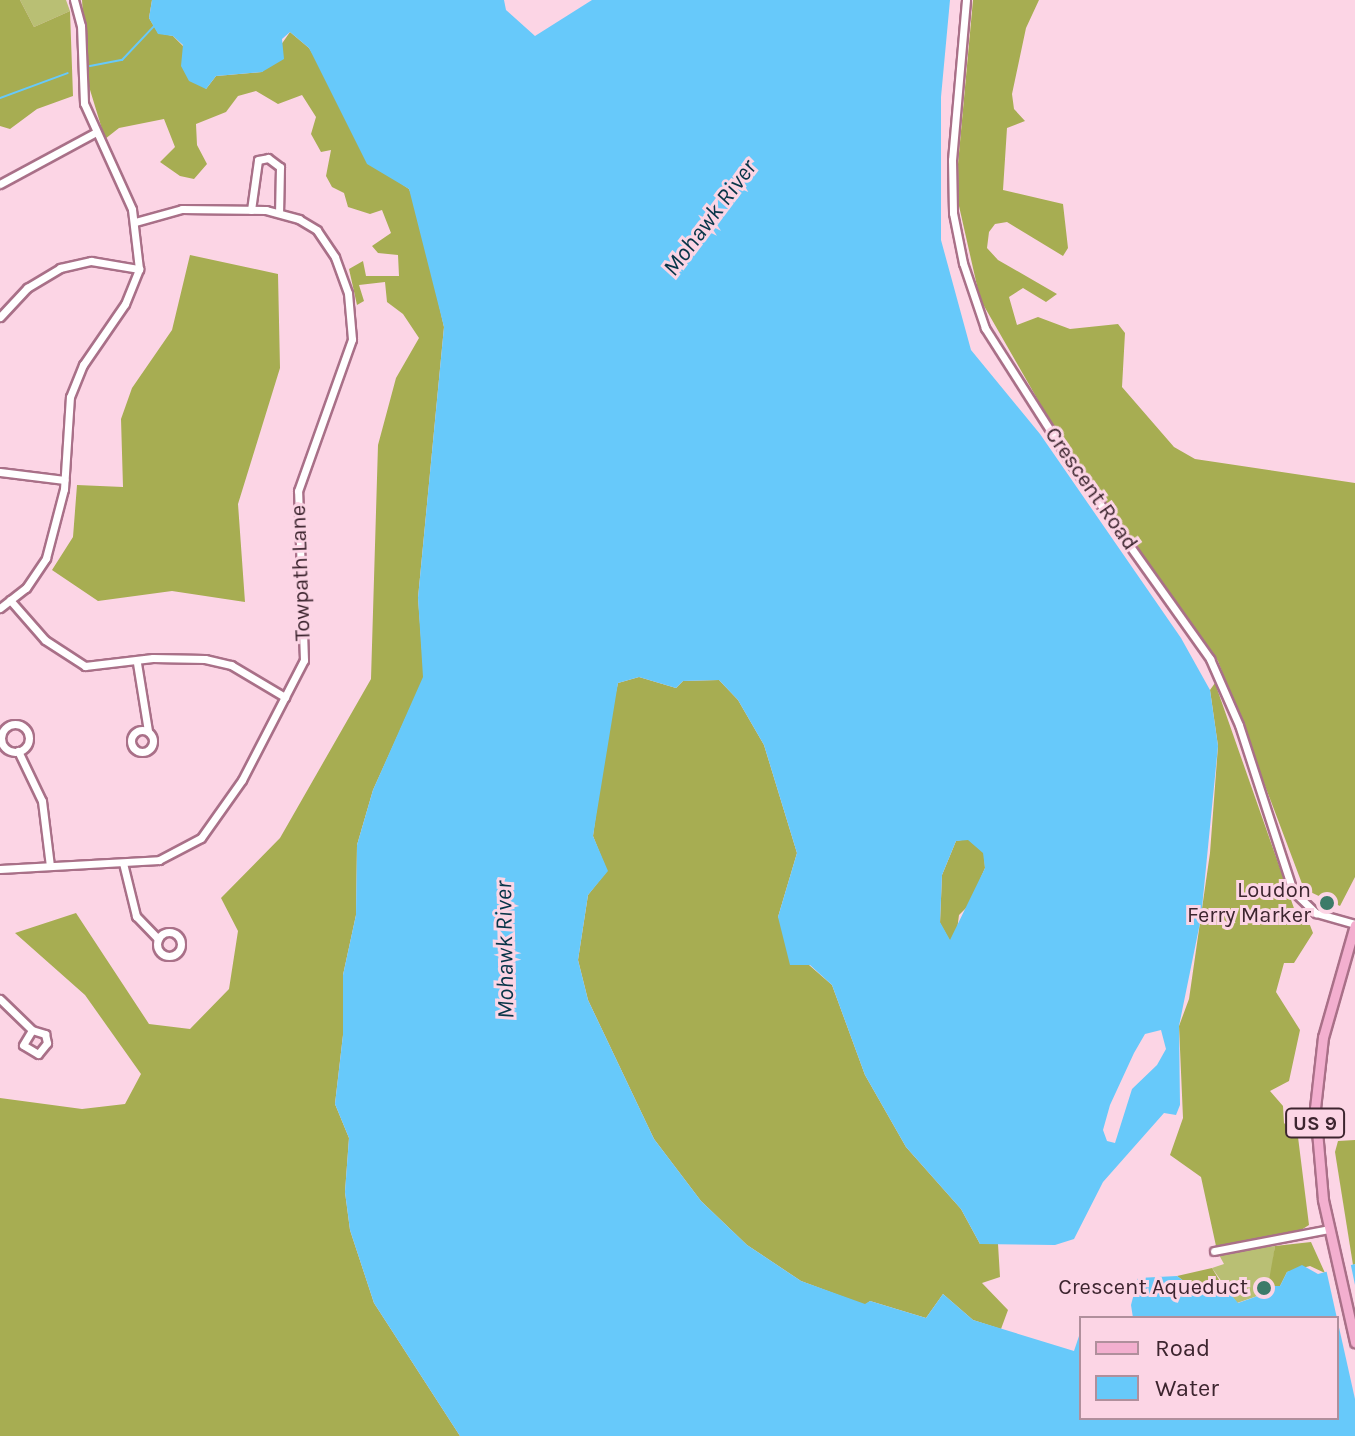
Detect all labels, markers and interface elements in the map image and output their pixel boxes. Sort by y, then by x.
water label: Mohawk River [657,154,763,282]
street label: Crescent Road [1039,422,1143,556]
street label: Towpath Lane [285,505,317,641]
place label: Loudon Ferry Marker [1187,877,1311,928]
water label: Mohawk River [489,881,521,1019]
marker: Loudon Ferry Marker [1318,894,1336,912]
road number: US 9 [1285,1107,1345,1139]
place label: Crescent Aqueduct [1058,1275,1248,1301]
marker: Crescent Aqueduct [1255,1279,1273,1297]
legend [1079,1316,1339,1420]
text: Road [1155,1334,1210,1362]
text: Water [1155,1374,1219,1402]

